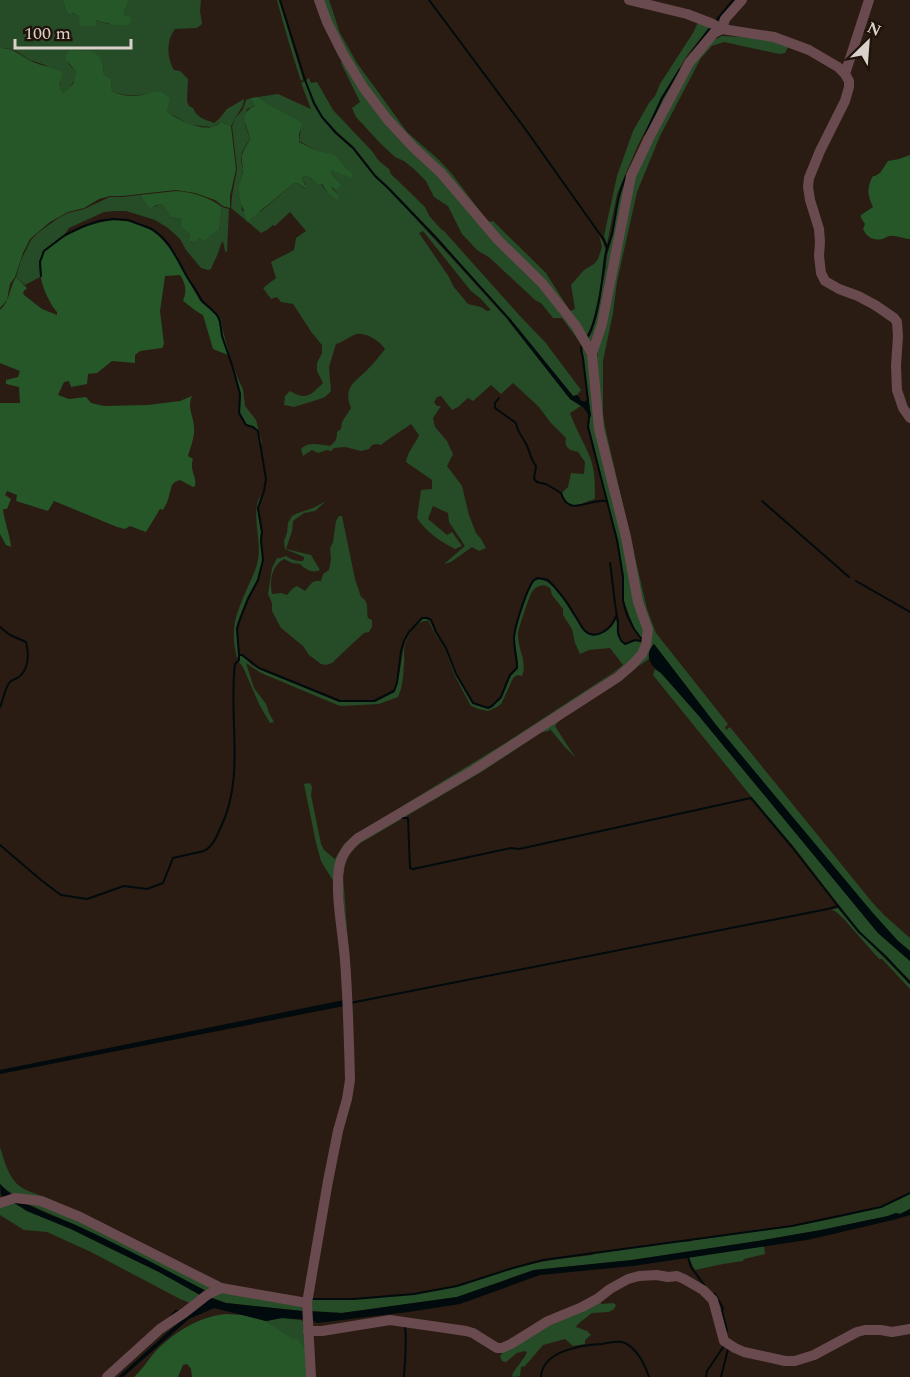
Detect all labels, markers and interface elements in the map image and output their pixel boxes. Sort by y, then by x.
scale bar [15,12,130,50]
north arrow [838,12,898,72]
text: N [863,16,885,43]
text: 100 m [24,20,71,47]

